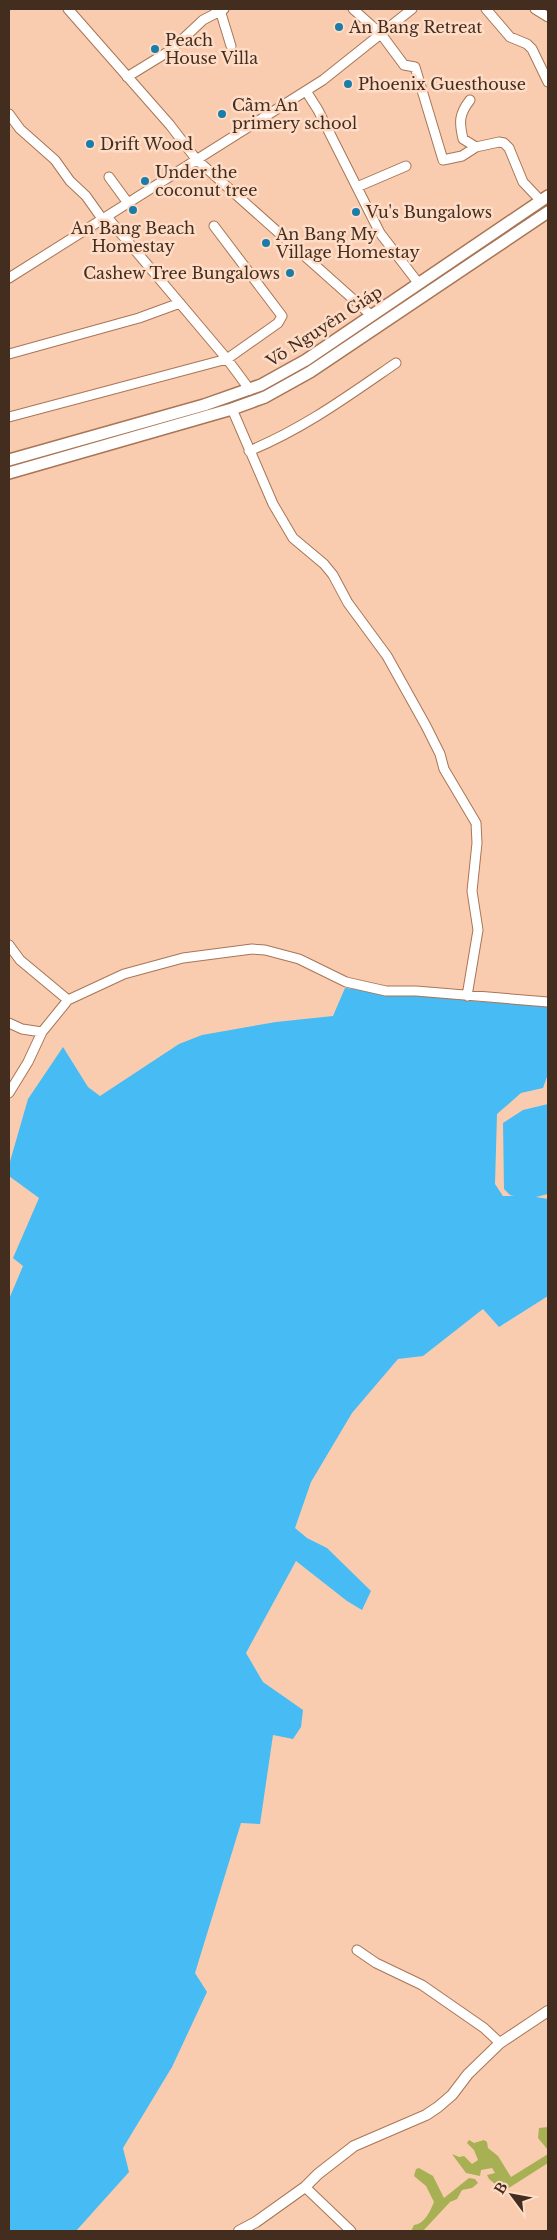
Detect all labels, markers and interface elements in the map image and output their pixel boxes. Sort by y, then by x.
place label: An Bang Retreat [348,17,482,37]
marker: An Bang Retreat [333,21,345,33]
place label: Peach House Villa [165,30,258,68]
marker: Peach House Villa [149,43,161,55]
place label: Phoenix Guesthouse [358,74,526,94]
marker: Phoenix Guesthouse [342,78,354,90]
place label: Cầm An primery school [232,95,357,133]
marker: Cầm An primery school [216,108,228,120]
place label: Drift Wood [100,134,193,154]
marker: Drift Wood [84,138,96,150]
place label: Under the coconut tree [155,162,257,200]
marker: Under the coconut tree [139,175,151,187]
place label: Vu's Bungalows [365,202,492,222]
marker: An Bang Beach Homestay [127,204,139,216]
marker: Vu's Bungalows [350,206,362,218]
place label: An Bang Beach Homestay [70,218,195,256]
place label: An Bang My Village Homestay [275,224,420,262]
marker: An Bang My Village Homestay [260,237,272,249]
place label: Cashew Tree Bungalows [83,263,280,283]
marker: Cashew Tree Bungalows [284,267,296,279]
street label: Võ Nguyên Giáp [261,281,386,371]
north arrow [487,2170,537,2220]
text: B [490,2179,512,2198]

